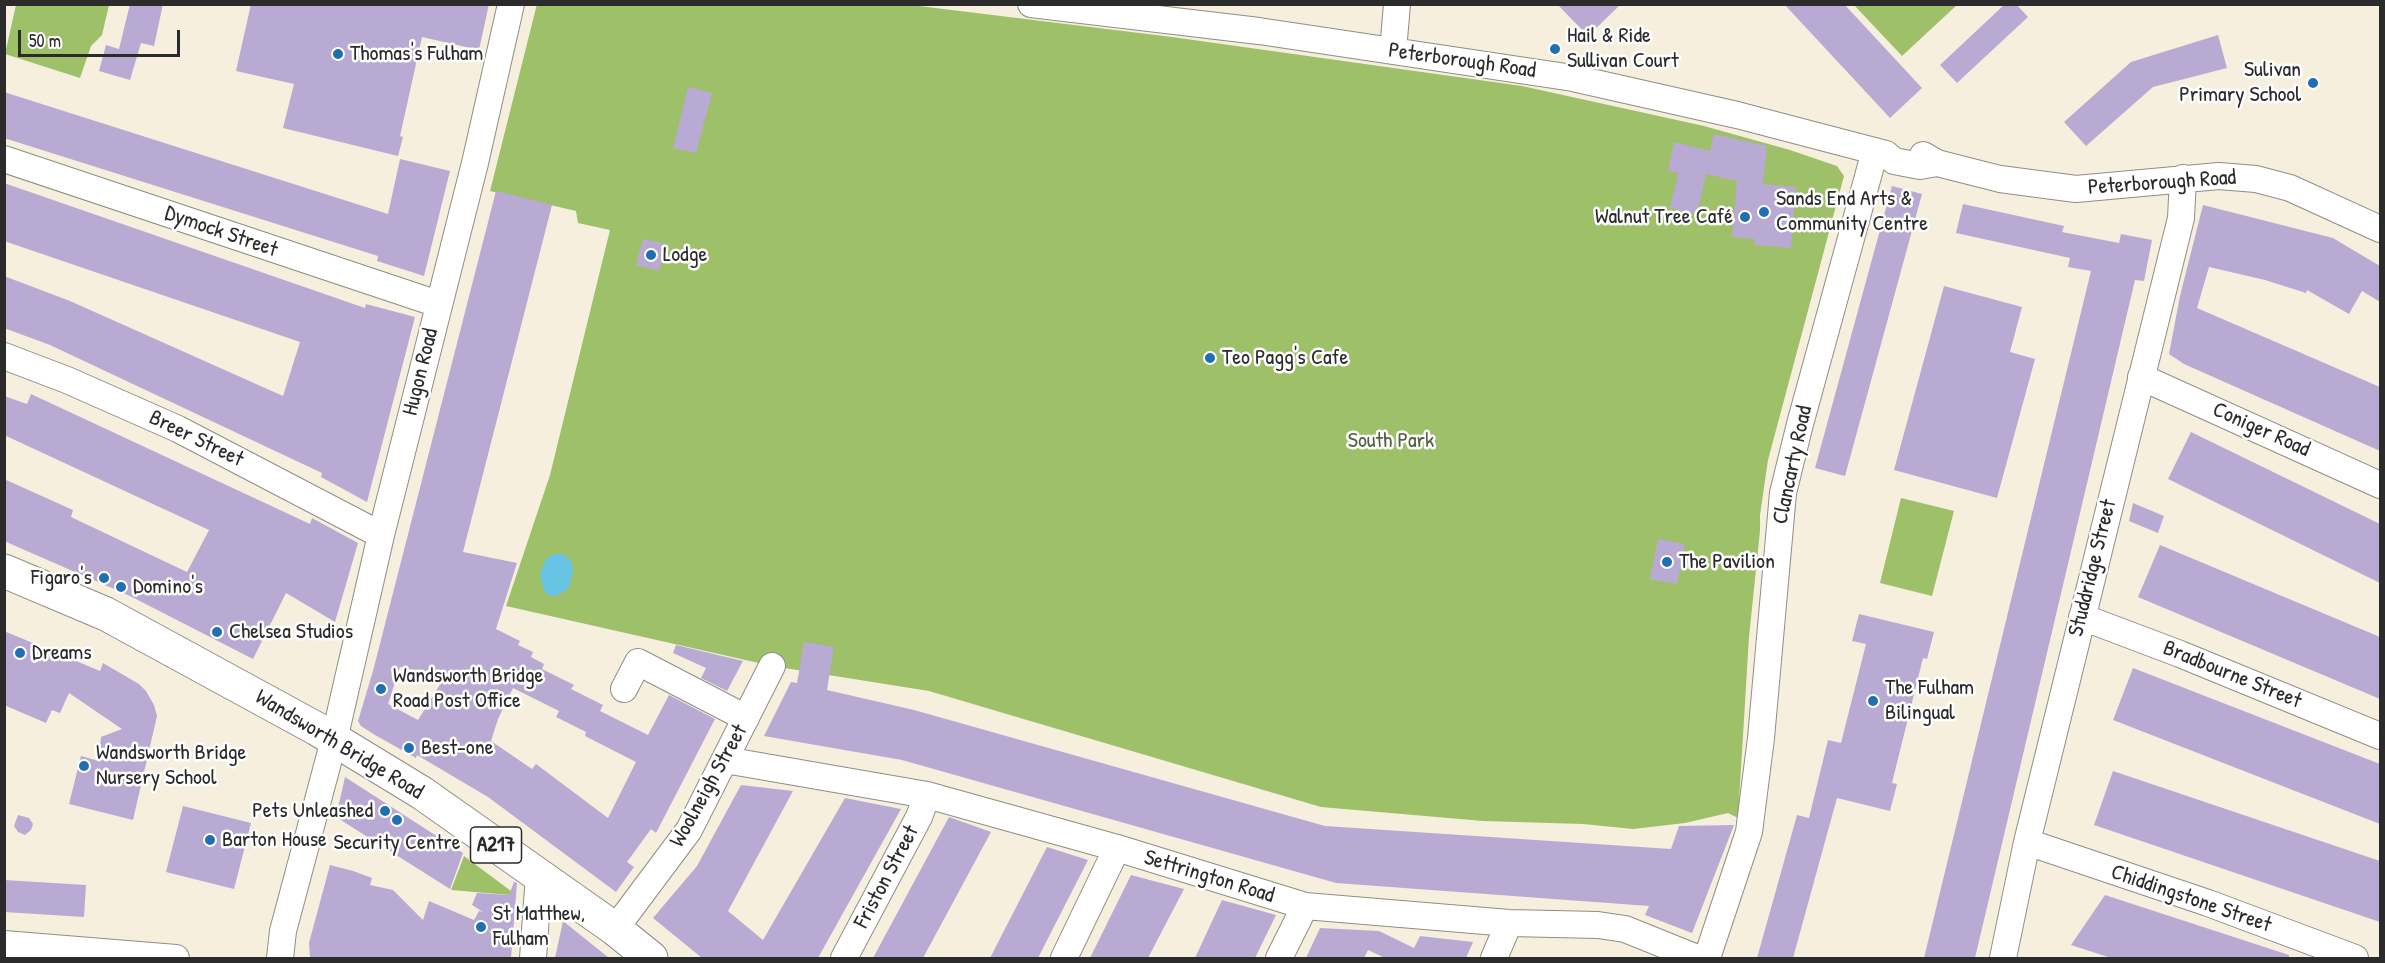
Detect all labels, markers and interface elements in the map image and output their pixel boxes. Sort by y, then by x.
scale bar [21,18,183,56]
place label: Hail & Ride Sullivan Court [1567,23,1678,74]
text: 50 m [29,28,61,53]
street label: Peterborough Road [1387,38,1537,84]
place label: Thomas's Fulham [350,41,483,67]
marker: Hail & Ride Sullivan Court [1548,42,1562,56]
marker: Thomas's Fulham [331,47,345,61]
place label: Sulivan Primary School [2179,57,2301,108]
marker: Sulivan Primary School [2306,76,2320,90]
street label: Peterborough Road [2087,165,2237,201]
place label: Sands End Arts & Community Centre [1776,186,1928,237]
street label: Dymock Street [161,200,281,264]
place label: Walnut Tree Café [1595,204,1733,230]
marker: Sands End Arts & Community Centre [1757,205,1771,219]
marker: Walnut Tree Café [1738,210,1752,224]
place label: Lodge [663,242,707,268]
marker: Lodge [644,248,658,262]
street label: Hugon Road [397,326,445,418]
place label: Teo Pagg's Cafe [1222,345,1348,371]
marker: Teo Pagg's Cafe [1203,351,1217,365]
street label: Coniger Road [2208,397,2314,463]
street label: Clancarty Road [1768,404,1818,526]
street label: Breer Street [144,405,248,473]
park label: South Park [1348,428,1434,454]
street label: Studdridge Street [2063,497,2123,639]
place label: The Pavilion [1679,549,1775,575]
marker: The Pavilion [1660,555,1674,569]
place label: Figaro's [31,565,92,591]
marker: Figaro's [97,571,111,585]
place label: Domino's [133,574,203,600]
marker: Domino's [114,580,128,594]
place label: Chelsea Studios [229,619,353,645]
marker: Chelsea Studios [210,625,224,639]
street label: Bradbourne Street [2159,635,2305,715]
place label: Dreams [32,640,92,666]
marker: Dreams [13,646,27,660]
place label: Wandsworth Bridge Road Post Office [393,663,543,714]
place label: The Fulham Bilingual [1885,675,1974,726]
marker: Wandsworth Bridge Road Post Office [374,682,388,696]
street label: Wandsworth Bridge Road [250,684,428,806]
marker: The Fulham Bilingual [1866,694,1880,708]
street label: Woolneigh Street [664,720,754,852]
place label: Best-one [421,735,493,761]
place label: Wandsworth Bridge Nursery School [96,740,246,792]
marker: Best-one [402,741,416,755]
marker: Wandsworth Bridge Nursery School [77,759,91,773]
place label: Pets Unleashed [252,798,373,824]
marker: Pets Unleashed [378,804,392,818]
marker: Security Centre [390,813,404,827]
street label: Friston Street [849,821,925,933]
place label: Barton House [222,827,327,853]
road number: A217 [470,827,522,863]
place label: Security Centre [333,830,461,856]
marker: Barton House [203,833,217,847]
street label: Settrington Road [1141,845,1277,909]
street label: Chiddingstone Street [2107,859,2275,939]
place label: St Matthew, Fulham [493,901,585,952]
marker: St Matthew, Fulham [474,920,488,934]

